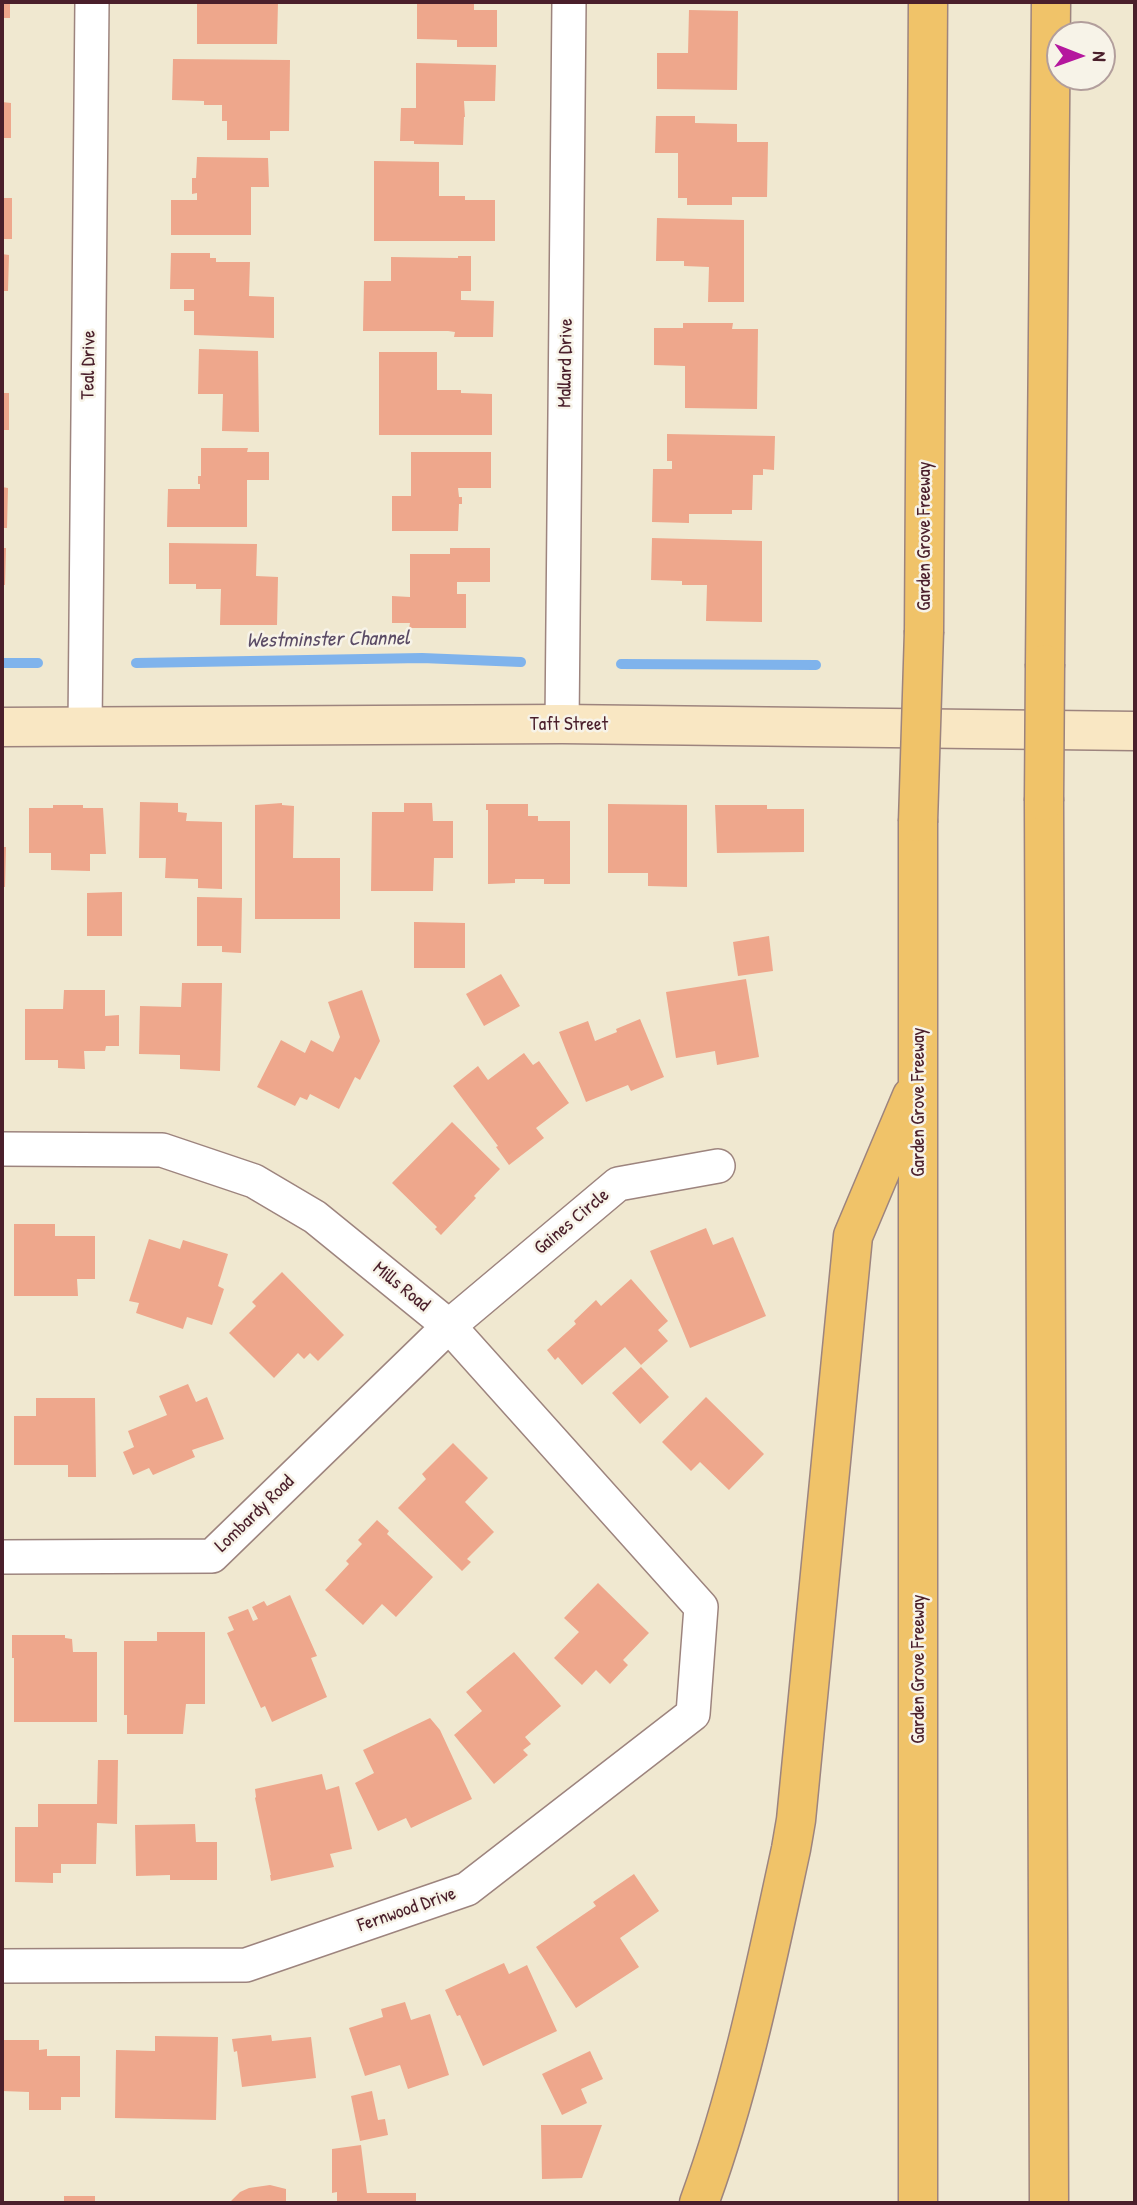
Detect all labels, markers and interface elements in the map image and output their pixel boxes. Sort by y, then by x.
north arrow [1046,21,1116,91]
text: N [1087,51,1113,62]
street label: Mallard Drive [554,318,578,408]
street label: Teal Drive [77,330,101,400]
street label: Garden Grove Freeway [914,461,936,611]
water label: Westminster Channel [246,626,410,654]
street label: Taft Street [530,714,608,736]
street label: Garden Grove Freeway [908,1027,930,1177]
street label: Gaines Circle [530,1184,614,1260]
street label: Mills Road [368,1257,434,1317]
street label: Lombardy Road [211,1471,299,1557]
street label: Garden Grove Freeway [908,1594,930,1744]
street label: Fernwood Drive [355,1883,459,1937]

